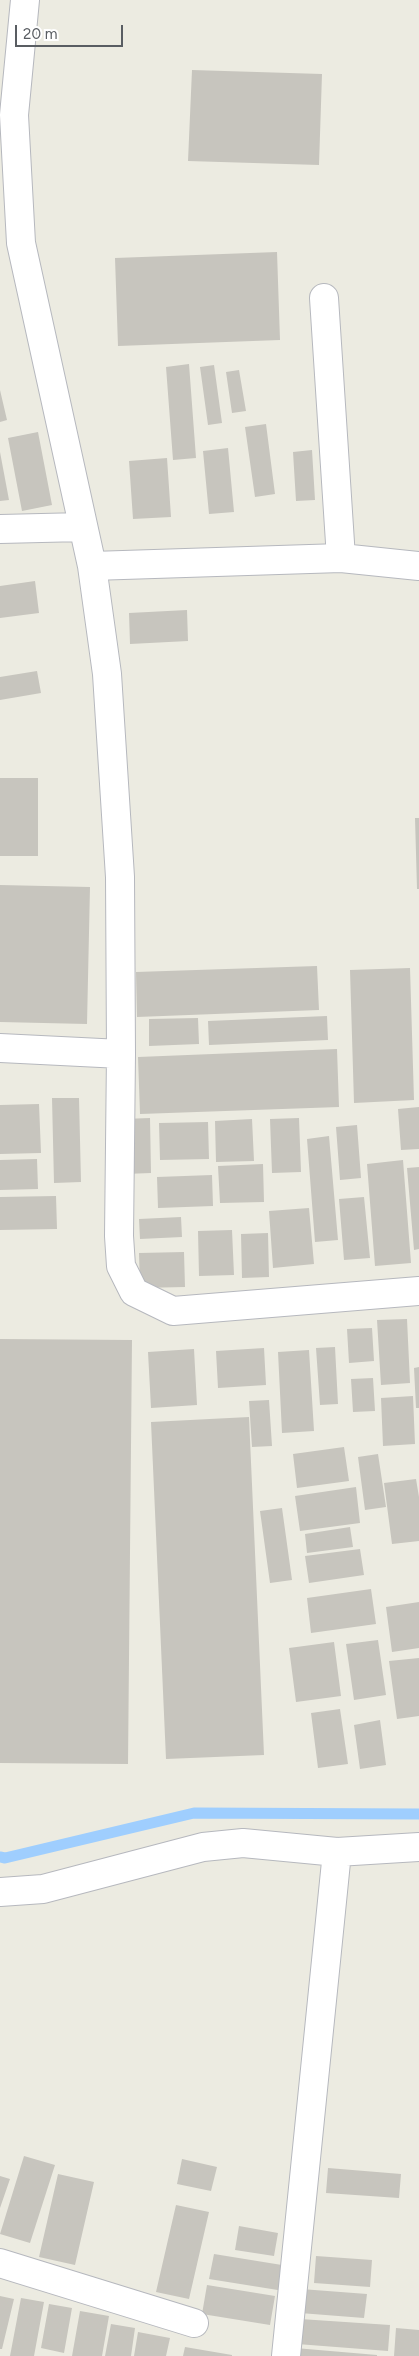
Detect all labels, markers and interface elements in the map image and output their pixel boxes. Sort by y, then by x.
scale bar [18,15,125,47]
text: 20 m [23,25,57,43]

